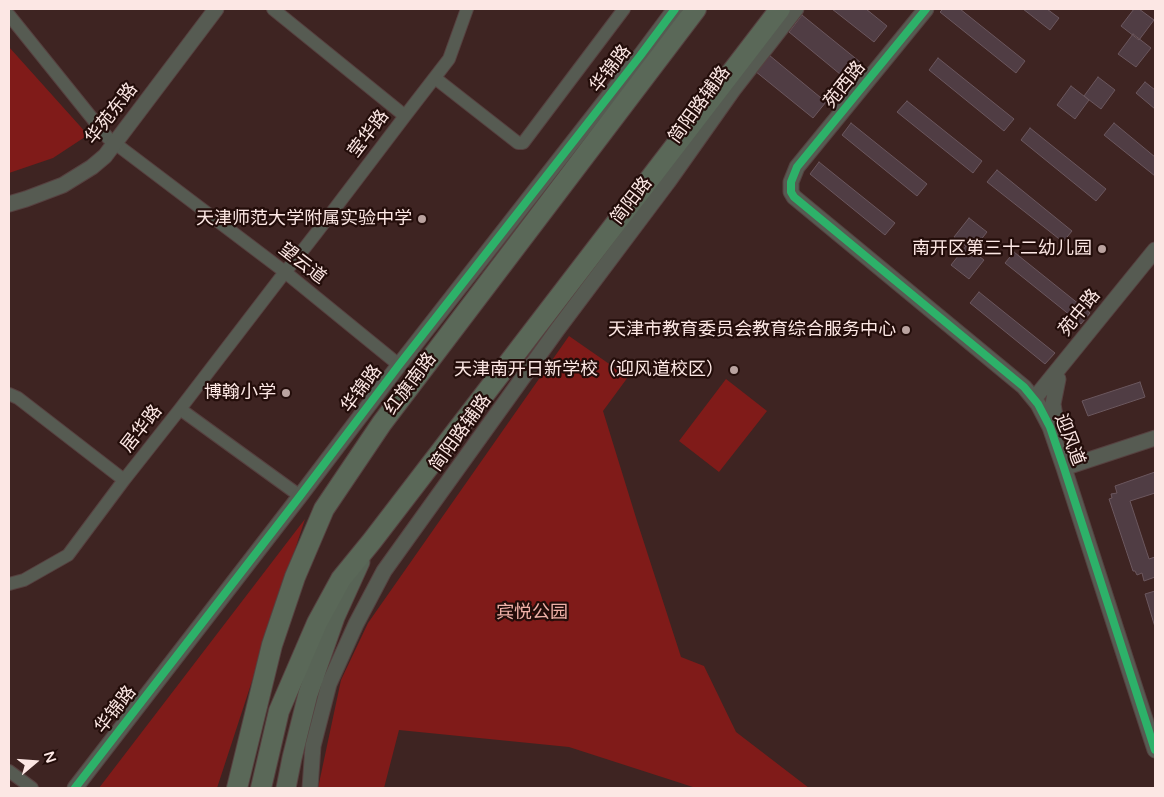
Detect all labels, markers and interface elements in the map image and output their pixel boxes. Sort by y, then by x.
street label: 华锦路 [586,41,636,97]
street label: 苑西路 [820,57,870,113]
street label: 简阳路辅路 [665,62,735,148]
street label: 华苑东路 [81,79,143,149]
street label: 莹华路 [344,106,394,162]
street label: 简阳路 [607,173,657,229]
place label: 天津师范大学附属实验中学 [196,208,412,230]
marker: 天津师范大学附属实验中学 [416,213,428,225]
place label: 南开区第三十二幼儿园 [912,238,1092,260]
street label: 望云道 [274,239,330,289]
marker: 南开区第三十二幼儿园 [1096,243,1108,255]
street label: 苑中路 [1055,285,1105,341]
place label: 天津市教育委员会教育综合服务中心 [608,319,896,341]
marker: 天津市教育委员会教育综合服务中心 [900,324,912,336]
street label: 红旗南路 [381,349,441,419]
place label: 天津南开日新学校（迎风道校区） [454,359,724,381]
street label: 华锦路 [337,361,387,417]
marker: 天津南开日新学校（迎风道校区） [728,364,740,376]
place label: 博翰小学 [204,382,276,404]
marker: 博翰小学 [280,387,292,399]
street label: 简阳路辅路 [426,390,496,476]
street label: 居华路 [117,401,167,457]
street label: 迎风道 [1049,411,1089,469]
park label: 宾悦公园 [496,602,568,624]
street label: 华锦路 [91,682,141,738]
north arrow [10,737,60,787]
text: N [40,749,60,765]

